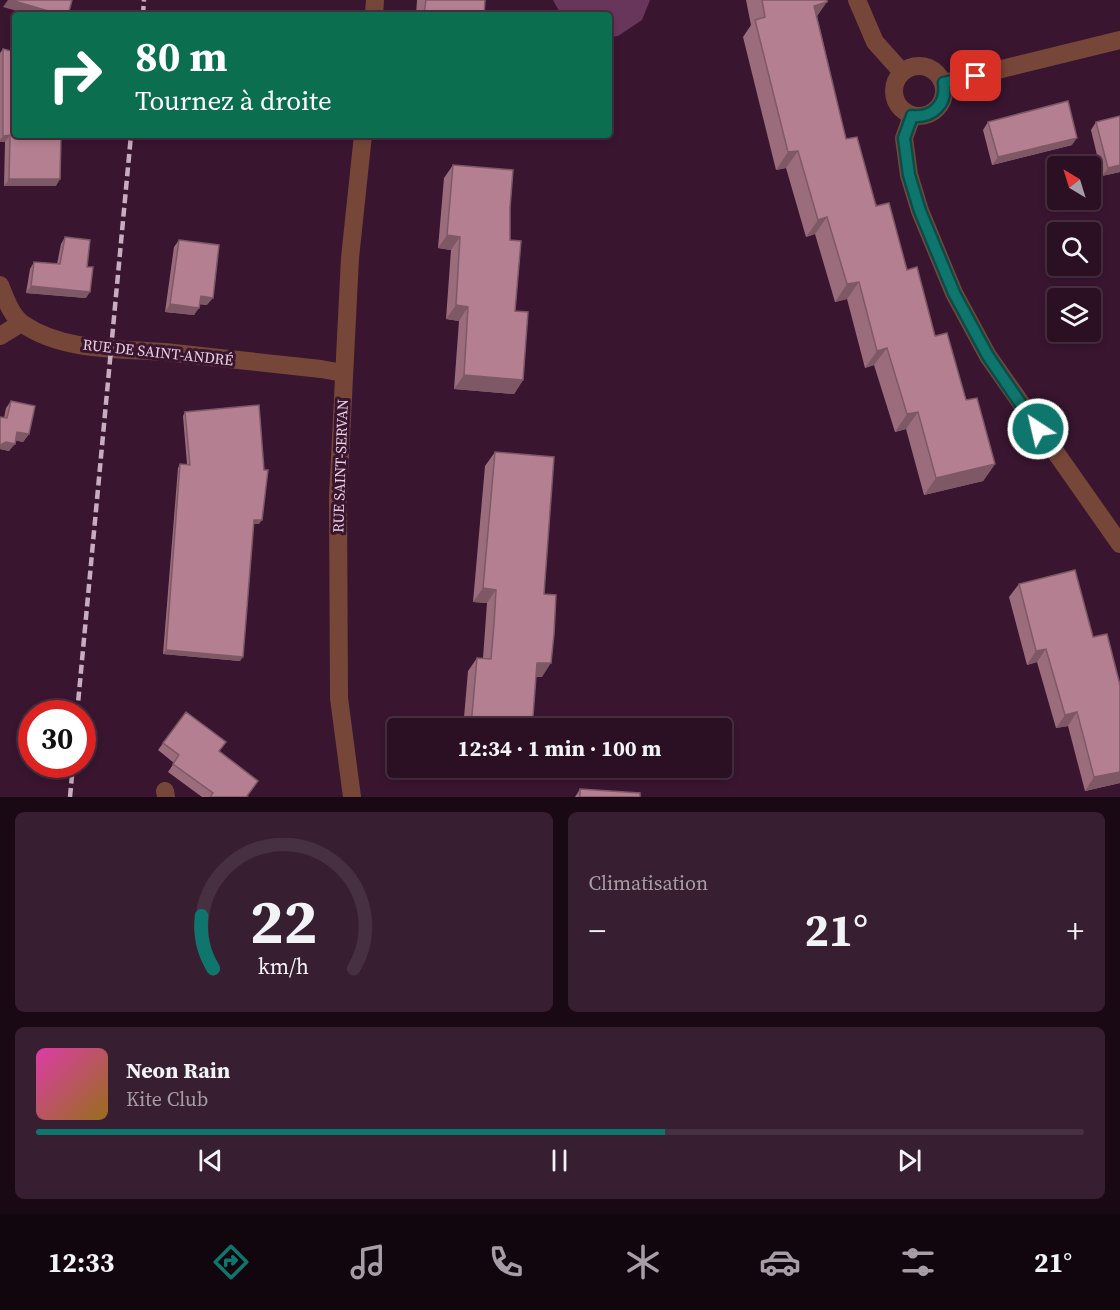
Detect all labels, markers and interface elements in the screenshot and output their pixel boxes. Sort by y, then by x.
text: 80 m [135,27,228,85]
icon: right [36,36,114,114]
pin [950,50,1001,101]
icon: arrive [959,59,992,92]
text: Tournez à droite [135,82,332,119]
north arrow [1047,156,1101,210]
map controls [1047,156,1101,342]
button: search [1047,222,1101,276]
button: layers [1047,288,1101,342]
street label: RUE DE SAINT-ANDRÉ [82,334,234,370]
position arrow [1006,397,1070,461]
street label: RUE SAINT-SERVAN [327,399,353,533]
speed limit sign: 30 [18,700,96,778]
text: 12:34 · 1 min · 100 m [458,733,661,763]
text: Climatisation [589,869,708,897]
text: 22 [250,878,318,964]
text: 21° [804,899,868,961]
text: − [589,908,606,953]
text: + [1066,908,1084,953]
text: km/h [258,952,309,981]
text: Neon Rain [126,1055,230,1085]
text: Kite Club [126,1085,208,1113]
icon: previous [194,1144,227,1177]
icon: pause [543,1144,576,1177]
icon: next [893,1144,926,1177]
icon: directions [210,1241,252,1283]
icon: music [347,1241,389,1283]
icon: phone [485,1241,527,1283]
icon: climate [622,1241,664,1283]
icon: car [759,1241,801,1283]
icon: filters [897,1241,939,1283]
text: 12:33 [48,1244,114,1281]
text: 21° [1034,1244,1072,1281]

